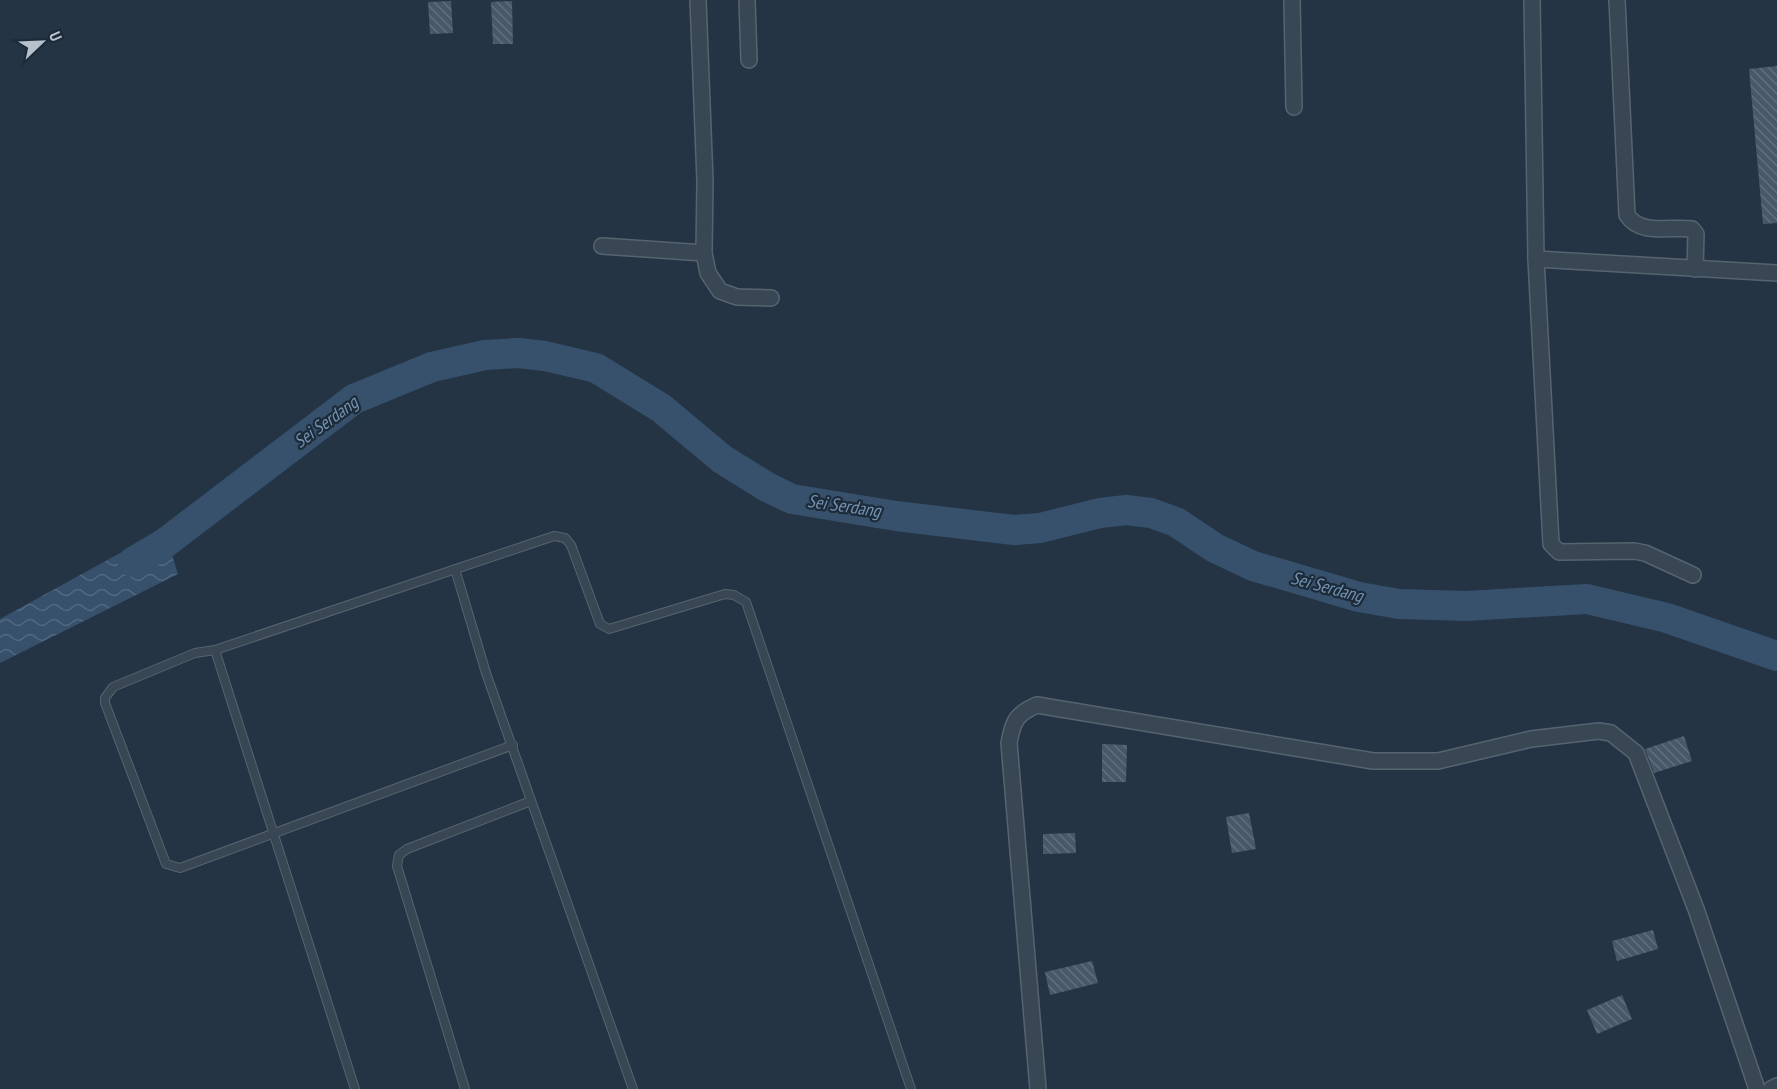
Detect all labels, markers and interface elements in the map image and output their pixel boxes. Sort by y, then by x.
north arrow [12,12,72,72]
text: U [45,28,67,44]
water label: Sei Serdang [289,390,363,453]
water label: Sei Serdang [806,489,883,522]
water label: Sei Serdang [1289,566,1367,607]

